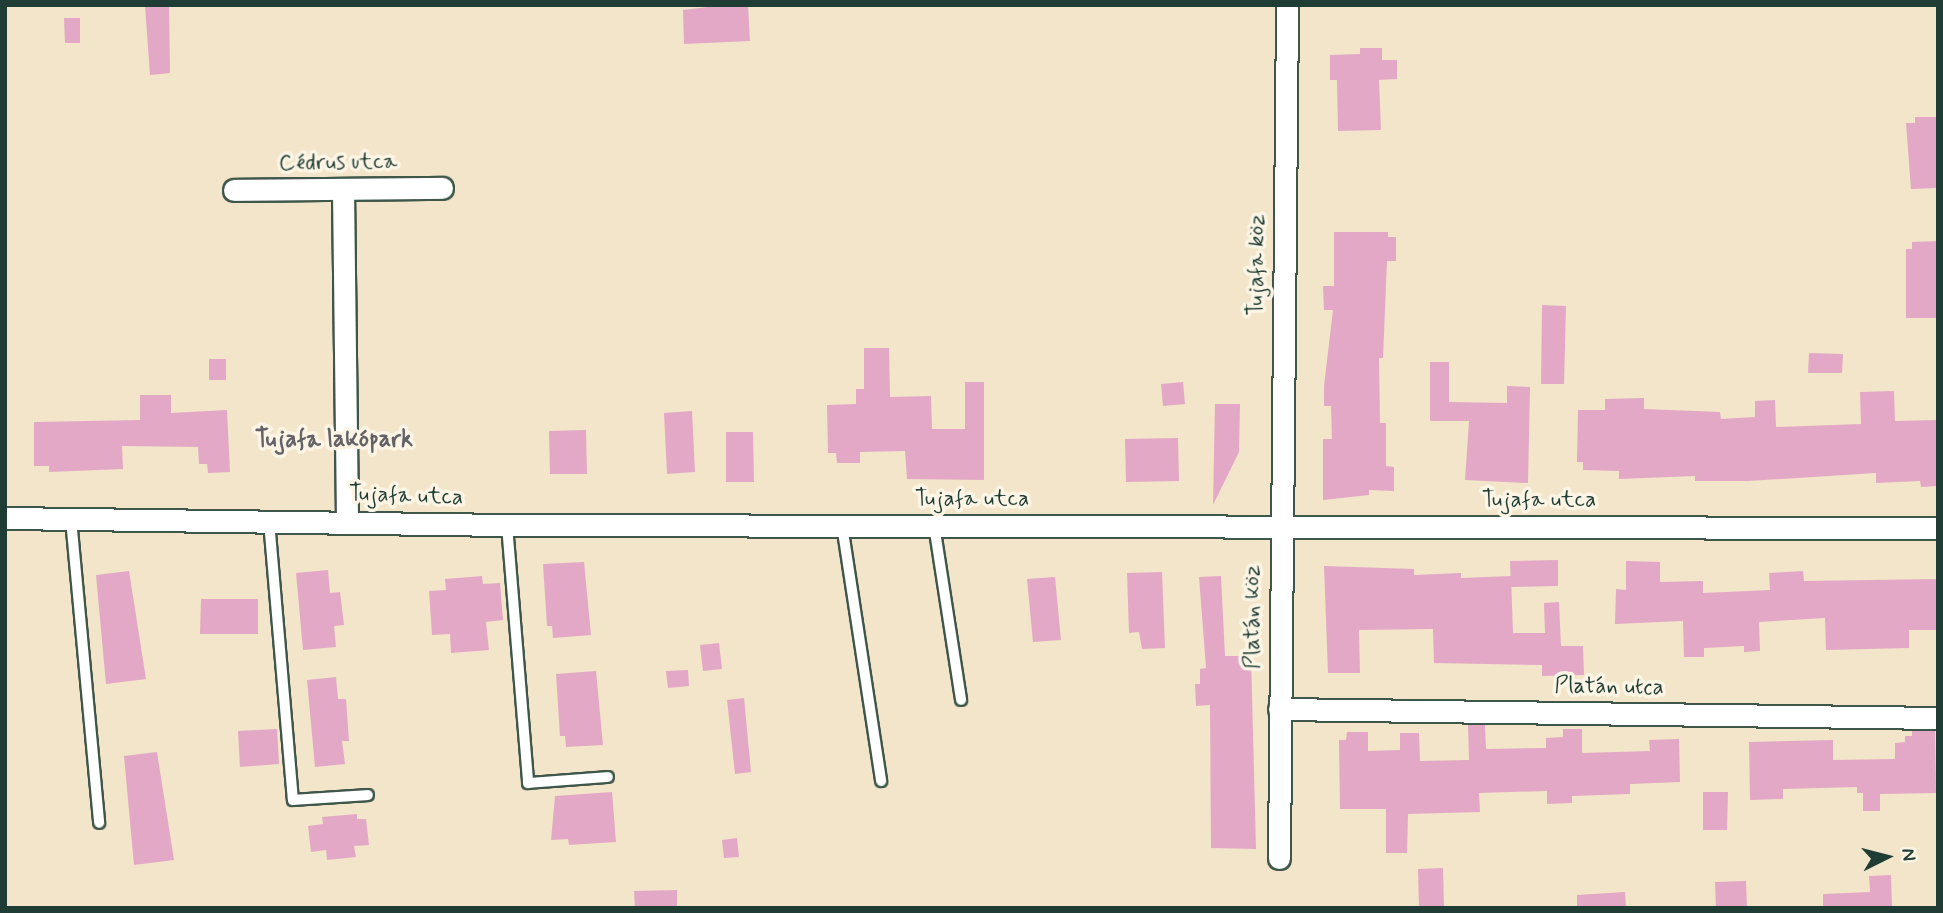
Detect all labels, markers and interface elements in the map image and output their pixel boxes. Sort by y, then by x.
street label: Cédrus utca [279,148,397,178]
street label: Tujafa köz [1242,214,1272,316]
district label: Tujafa lakópark [255,426,413,454]
street label: Tujafa utca [348,480,464,512]
street label: Tujafa utca [915,485,1029,513]
street label: Tujafa utca [1482,486,1596,514]
street label: Platán köz [1239,566,1267,668]
street label: Platán utca [1551,672,1667,702]
north arrow [1852,822,1922,892]
text: N [1895,847,1921,862]

